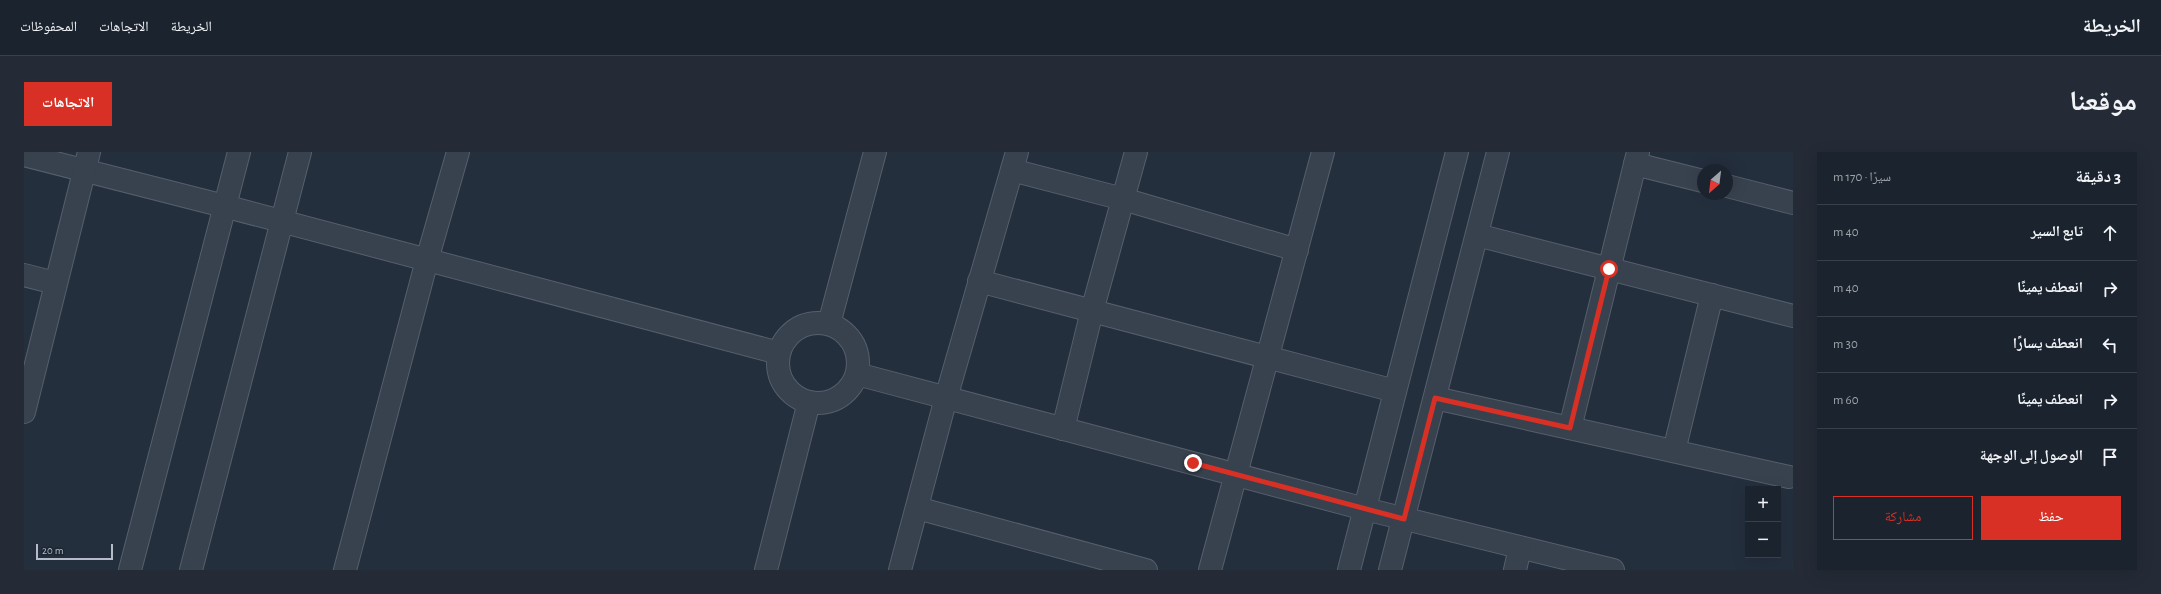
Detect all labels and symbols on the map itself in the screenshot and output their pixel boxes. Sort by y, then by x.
north arrow [1697,164,1733,200]
route start [1600,260,1618,278]
route end [1184,454,1202,472]
scale bar [36,542,113,561]

